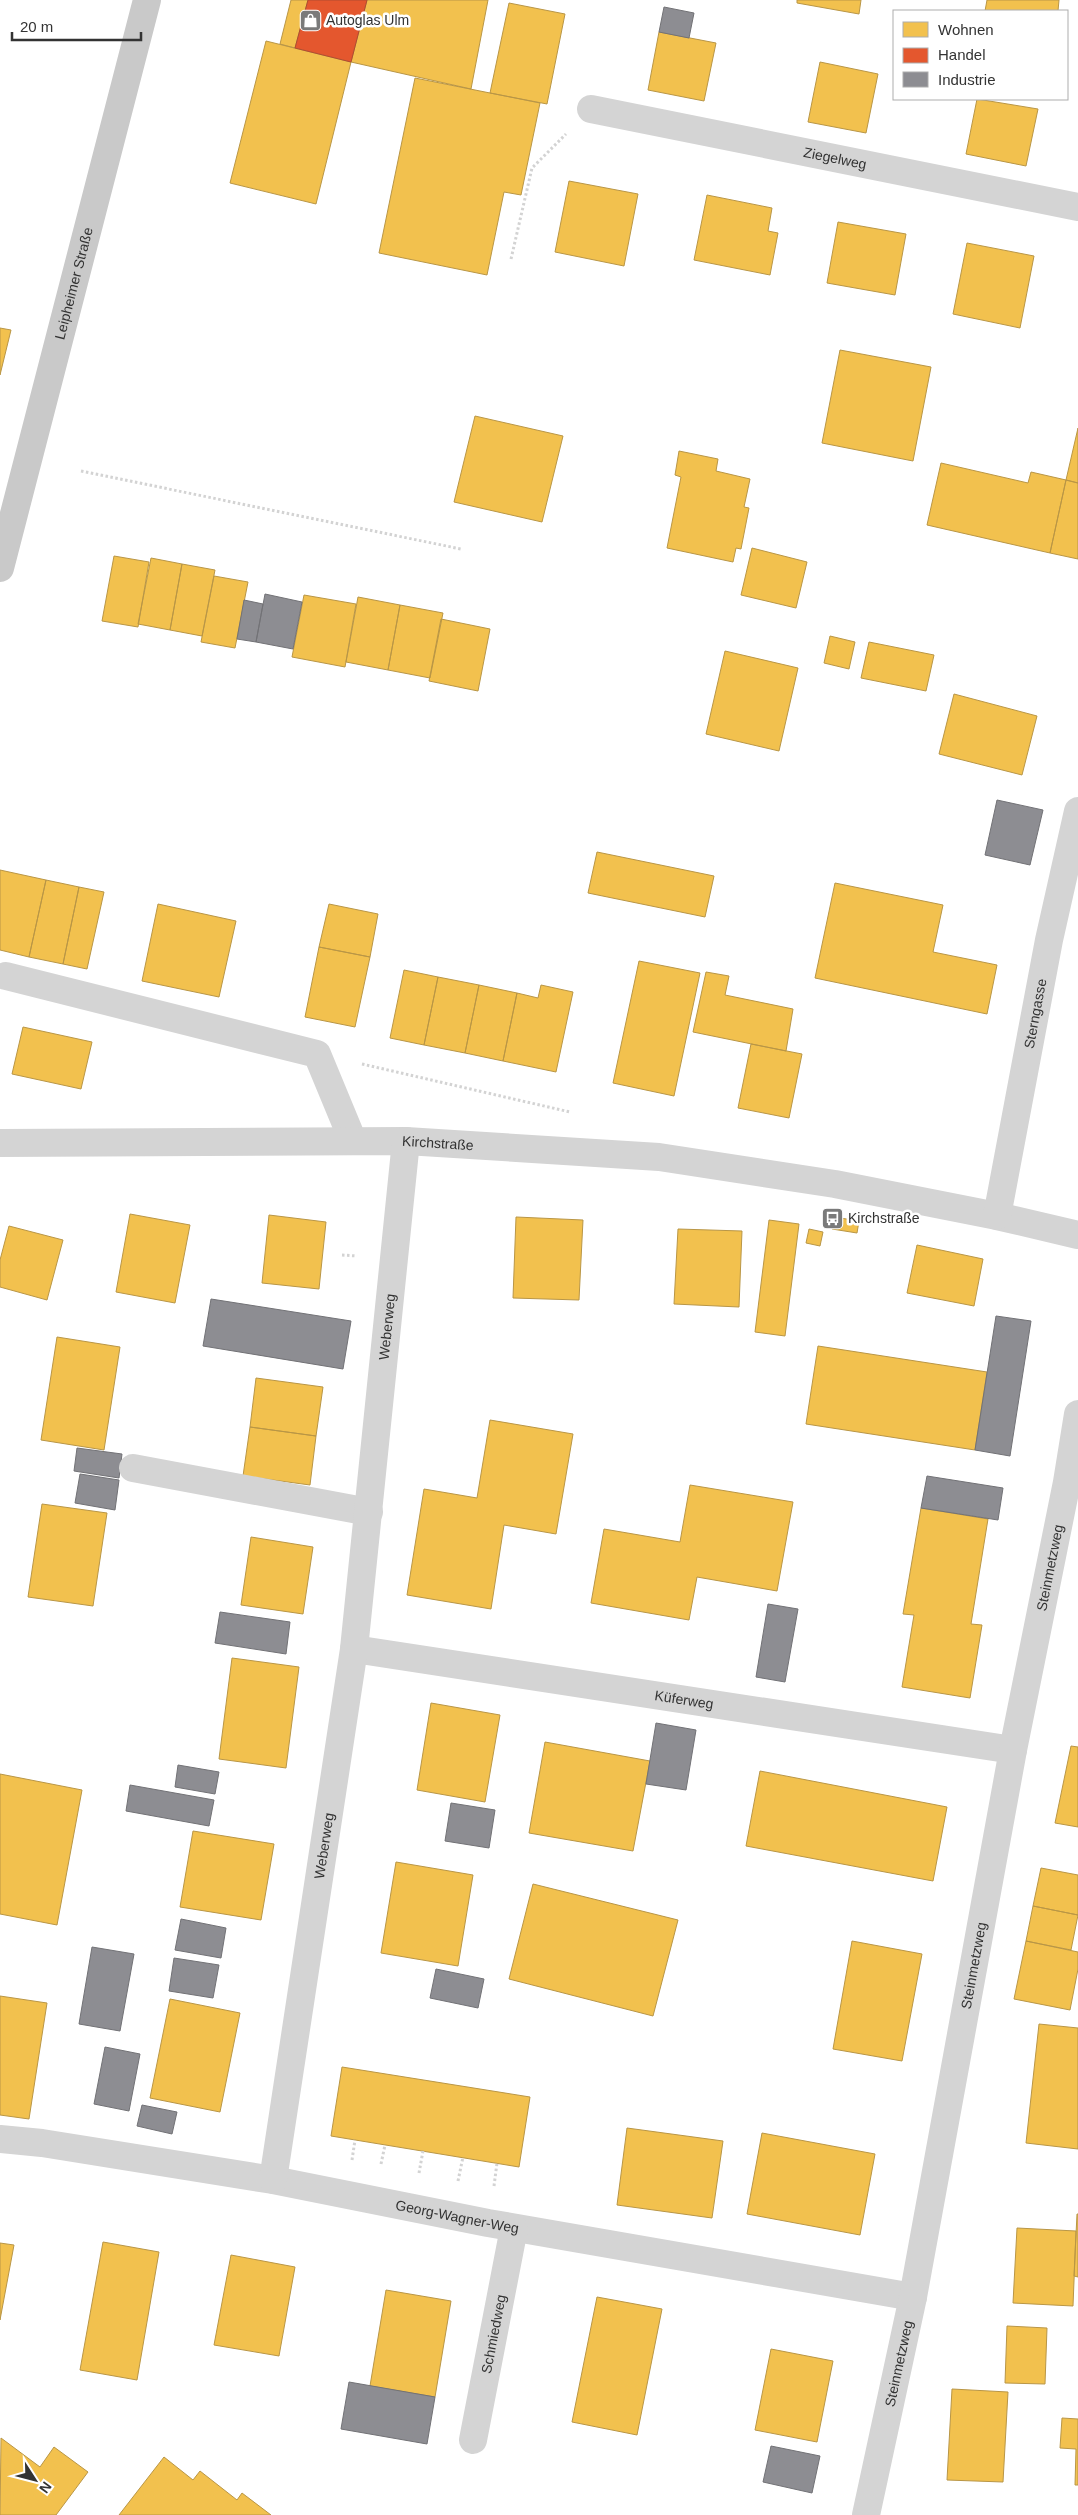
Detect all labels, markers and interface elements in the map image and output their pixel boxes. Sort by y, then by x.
shop icon: Autoglas Ulm [298,8,322,32]
scale bar [12,10,141,42]
legend [893,10,1068,100]
place label: Autoglas Ulm [326,12,409,28]
text: 20 m [20,18,53,35]
text: Wohnen [938,21,994,38]
text: Handel [938,46,986,63]
text: Industrie [938,71,996,88]
street label: Ziegelweg [802,144,868,172]
street label: Leipheimer Straße [51,225,96,341]
street label: Sterngasse [1021,977,1050,1050]
street label: Kirchstraße [402,1133,474,1153]
bus stop icon: Kirchstraße [820,1206,844,1230]
place label: Kirchstraße [848,1210,920,1226]
street label: Weberweg [376,1293,398,1361]
street label: Steinmetzweg [1033,1523,1066,1612]
street label: Küferweg [654,1687,715,1712]
street label: Weberweg [311,1812,337,1880]
street label: Steinmetzweg [958,1921,989,2010]
street label: Georg-Wagner-Weg [394,2197,520,2236]
street label: Schmiedweg [478,2293,509,2375]
street label: Steinmetzweg [882,2319,916,2408]
north arrow [10,2455,60,2505]
text: N [36,2479,55,2496]

